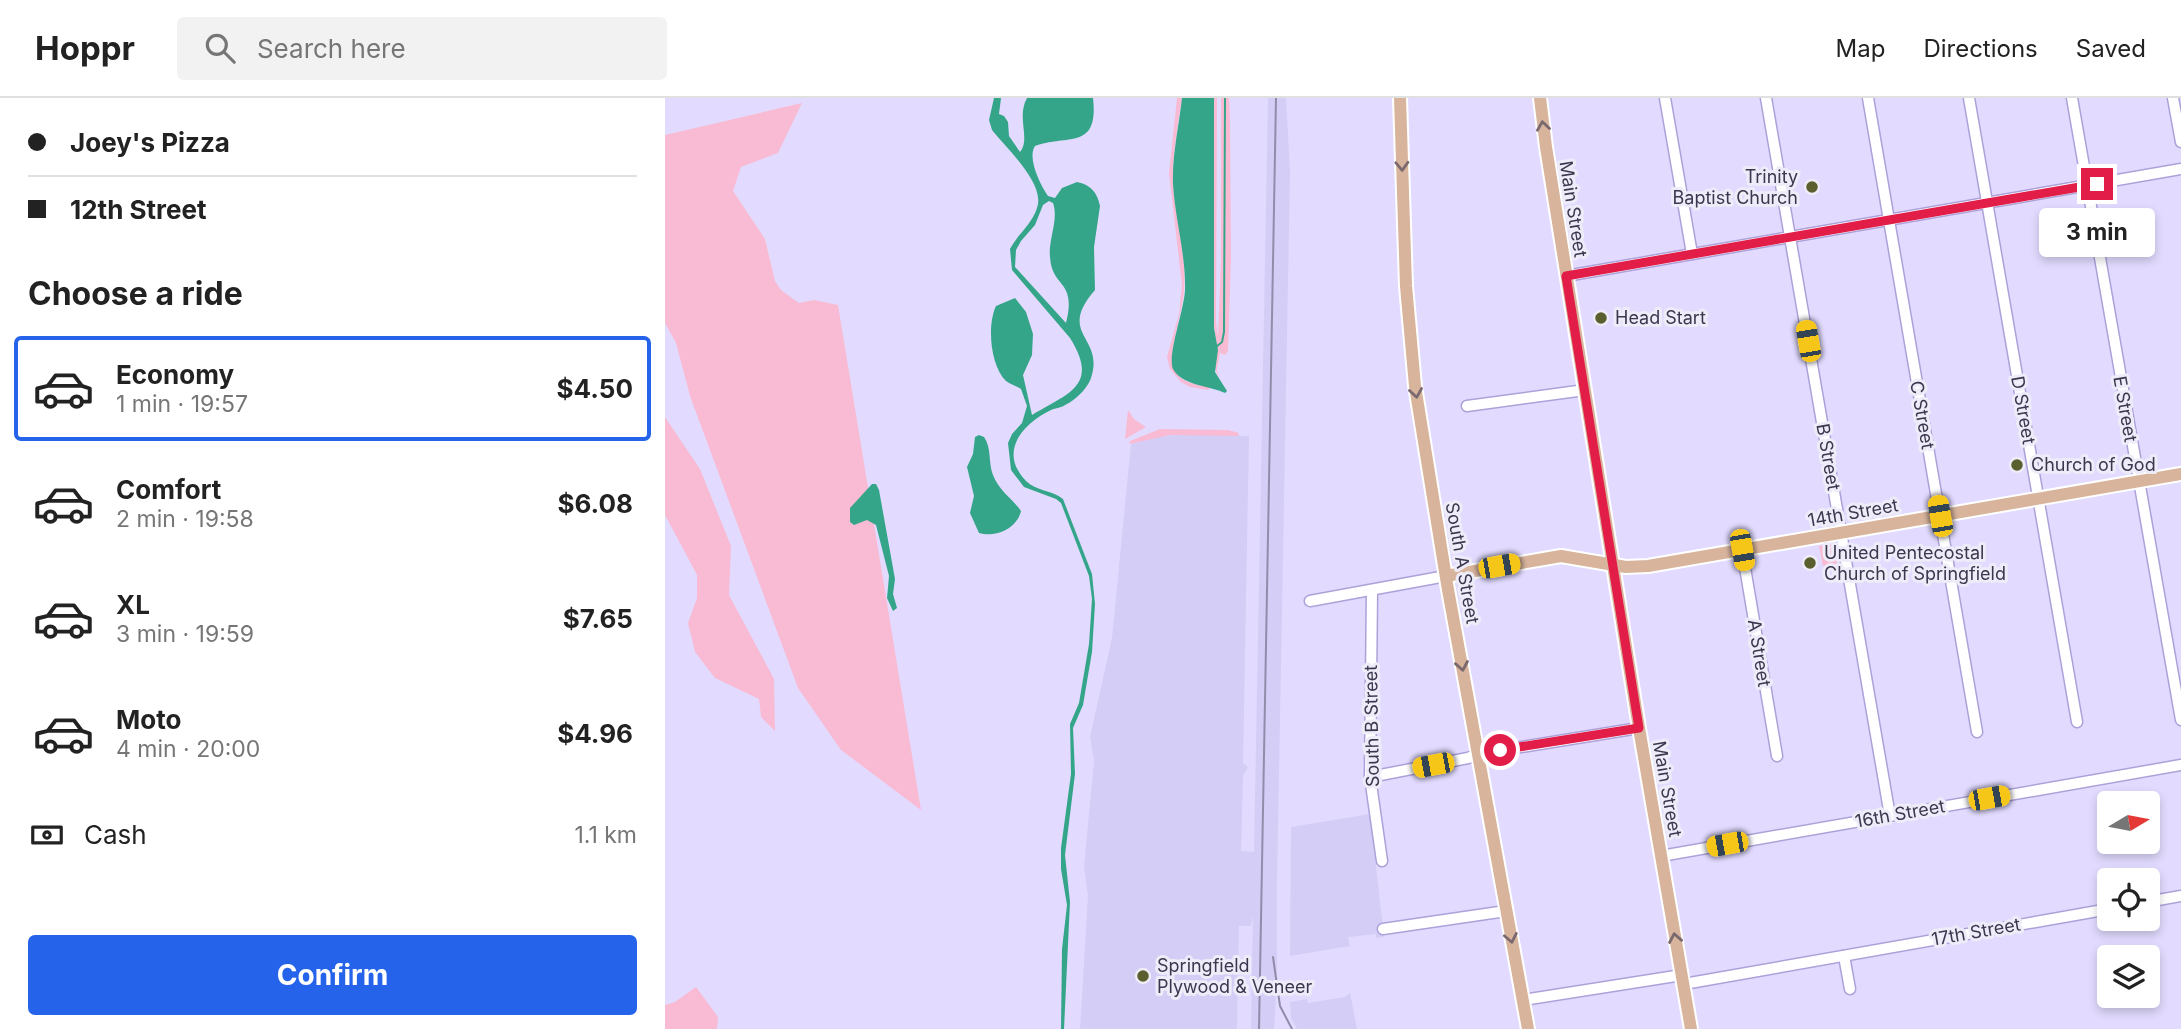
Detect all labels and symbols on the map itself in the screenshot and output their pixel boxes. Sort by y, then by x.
one-way arrow [1535,120,1550,132]
street label: Main Street [1556,159,1591,259]
one-way arrow [1395,161,1410,172]
place label: Trinity Baptist Church [1673,166,1798,208]
route end [2081,168,2113,200]
marker: Trinity Baptist Church [1804,179,1820,195]
callout: 3 min [2039,208,2155,258]
place label: Head Start [1615,307,1706,328]
marker: Head Start [1593,310,1609,326]
car [1795,318,1822,364]
street label: D Street [2007,374,2040,446]
street label: E Street [2109,374,2142,444]
street label: C Street [1906,379,1939,451]
one-way arrow [1408,387,1423,399]
street label: B Street [1812,422,1845,492]
place label: Church of God [2031,454,2156,475]
marker: Church of God [2009,457,2025,473]
car [1927,493,1954,539]
street label: 14th Street [1806,494,1900,531]
street label: South A Street [1441,501,1484,625]
car [1729,527,1756,573]
place label: United Pentecostal Church of Springfield [1824,542,2006,584]
car [1477,552,1522,580]
marker: United Pentecostal Church of Springfield [1802,555,1818,571]
street label: A Street [1744,618,1775,688]
one-way arrow [1454,660,1469,672]
street label: South B Street [1360,665,1383,787]
route start [1484,734,1516,766]
street label: Main Street [1649,739,1686,839]
car [1411,751,1456,779]
car [1967,784,2012,812]
north arrow [2097,791,2159,854]
street label: 16th Street [1853,795,1947,832]
car [1705,830,1750,858]
street label: 17th Street [1930,913,2022,950]
one-way arrow [1503,932,1518,944]
one-way arrow [1668,932,1683,944]
place label: Springfield Plywood & Veneer [1157,955,1312,997]
marker: Springfield Plywood & Veneer [1135,968,1151,984]

